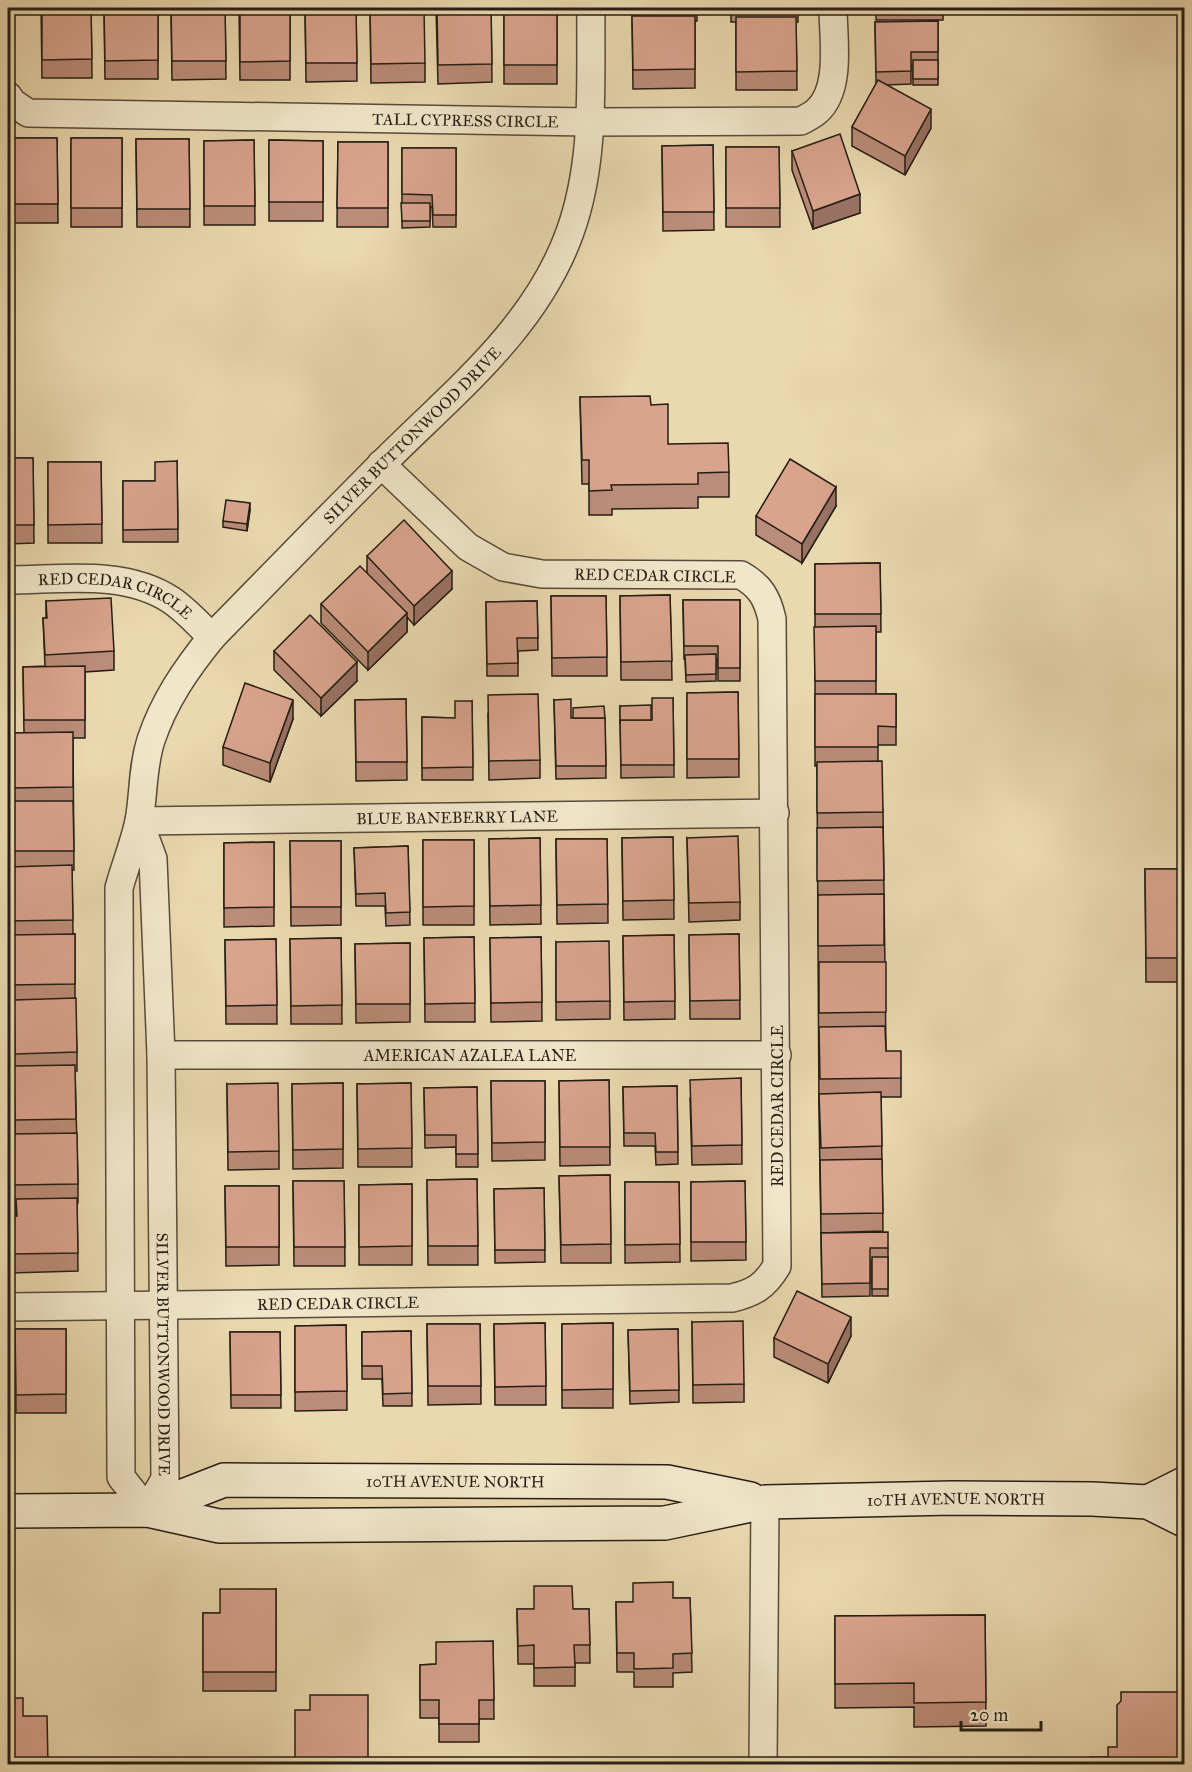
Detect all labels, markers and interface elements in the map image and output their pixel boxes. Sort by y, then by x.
street label: TALL CYPRESS CIRCLE [372,110,559,131]
street label: SILVER BUTTONWOOD DRIVE [319,343,505,528]
street label: RED CEDAR CIRCLE [574,565,736,586]
street label: RED CEDAR CIRCLE [38,569,196,623]
street label: BLUE BANEBERRY LANE [356,807,558,828]
street label: RED CEDAR CIRCLE [768,1025,787,1187]
street label: AMERICAN AZALEA LANE [363,1046,576,1065]
street label: SILVER BUTTONWOOD DRIVE [153,1233,174,1476]
street label: RED CEDAR CIRCLE [257,1293,419,1314]
street label: 10TH AVENUE NORTH [366,1472,545,1491]
street label: 10TH AVENUE NORTH [867,1489,1045,1510]
scale bar [961,1694,1040,1732]
text: 20 m [970,1704,1008,1726]

